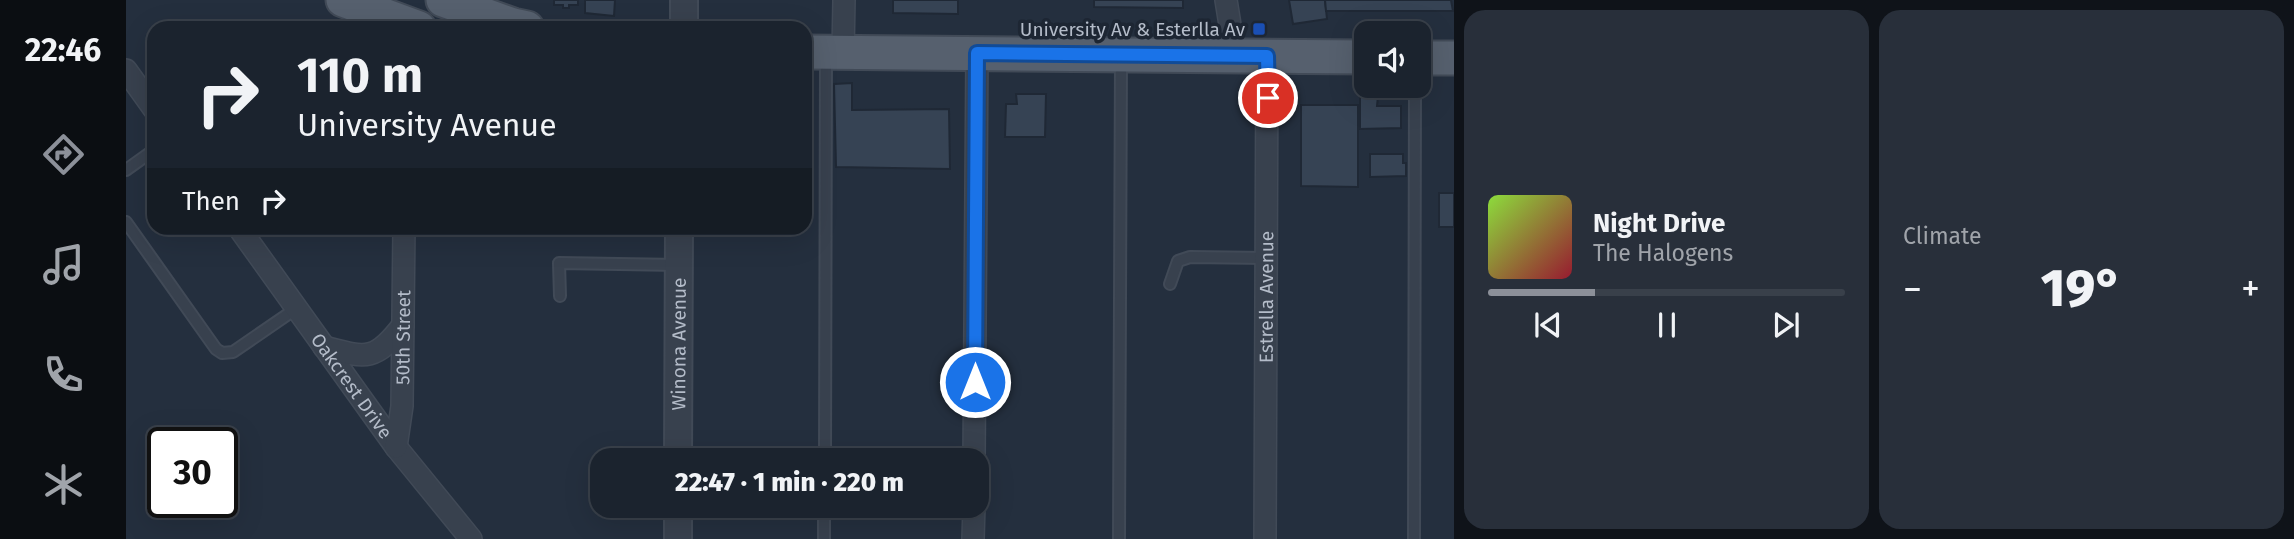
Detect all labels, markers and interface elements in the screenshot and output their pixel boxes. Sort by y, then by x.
place label: University Av & Esterlla Av [1020,18,1246,41]
marker: University Av & Esterlla Av [1251,21,1267,37]
map controls [1354,21,1431,98]
button: sound [1354,21,1431,98]
text: 22:46 [25,31,101,69]
text: 110 m [297,46,423,105]
icon: right [182,49,273,140]
pin [1238,68,1298,128]
icon: arrive [1249,79,1287,117]
text: University Avenue [297,106,557,144]
icon: directions [39,130,88,179]
icon: right [254,182,292,220]
text: Then [182,186,240,217]
text: Night Drive [1593,208,1725,239]
text: Climate [1903,222,1982,250]
street label: Estrella Avenue [1255,231,1278,363]
text: The Halogens [1593,239,1733,267]
icon: music [39,240,88,289]
text: 19° [2041,257,2122,320]
text: − [1903,266,1922,312]
text: + [2241,266,2260,312]
street label: Winona Avenue [667,277,691,411]
street label: 50th Street [391,290,415,385]
icon: previous [1529,306,1567,344]
icon: pause [1648,306,1686,344]
icon: next [1767,306,1805,344]
street label: Oakcrest Drive [306,329,397,443]
position arrow [938,345,1012,419]
icon: phone [39,350,88,399]
speed limit sign: 30 [147,427,238,518]
icon: climate [39,460,88,509]
text: 22:47 · 1 min · 220 m [675,467,904,498]

